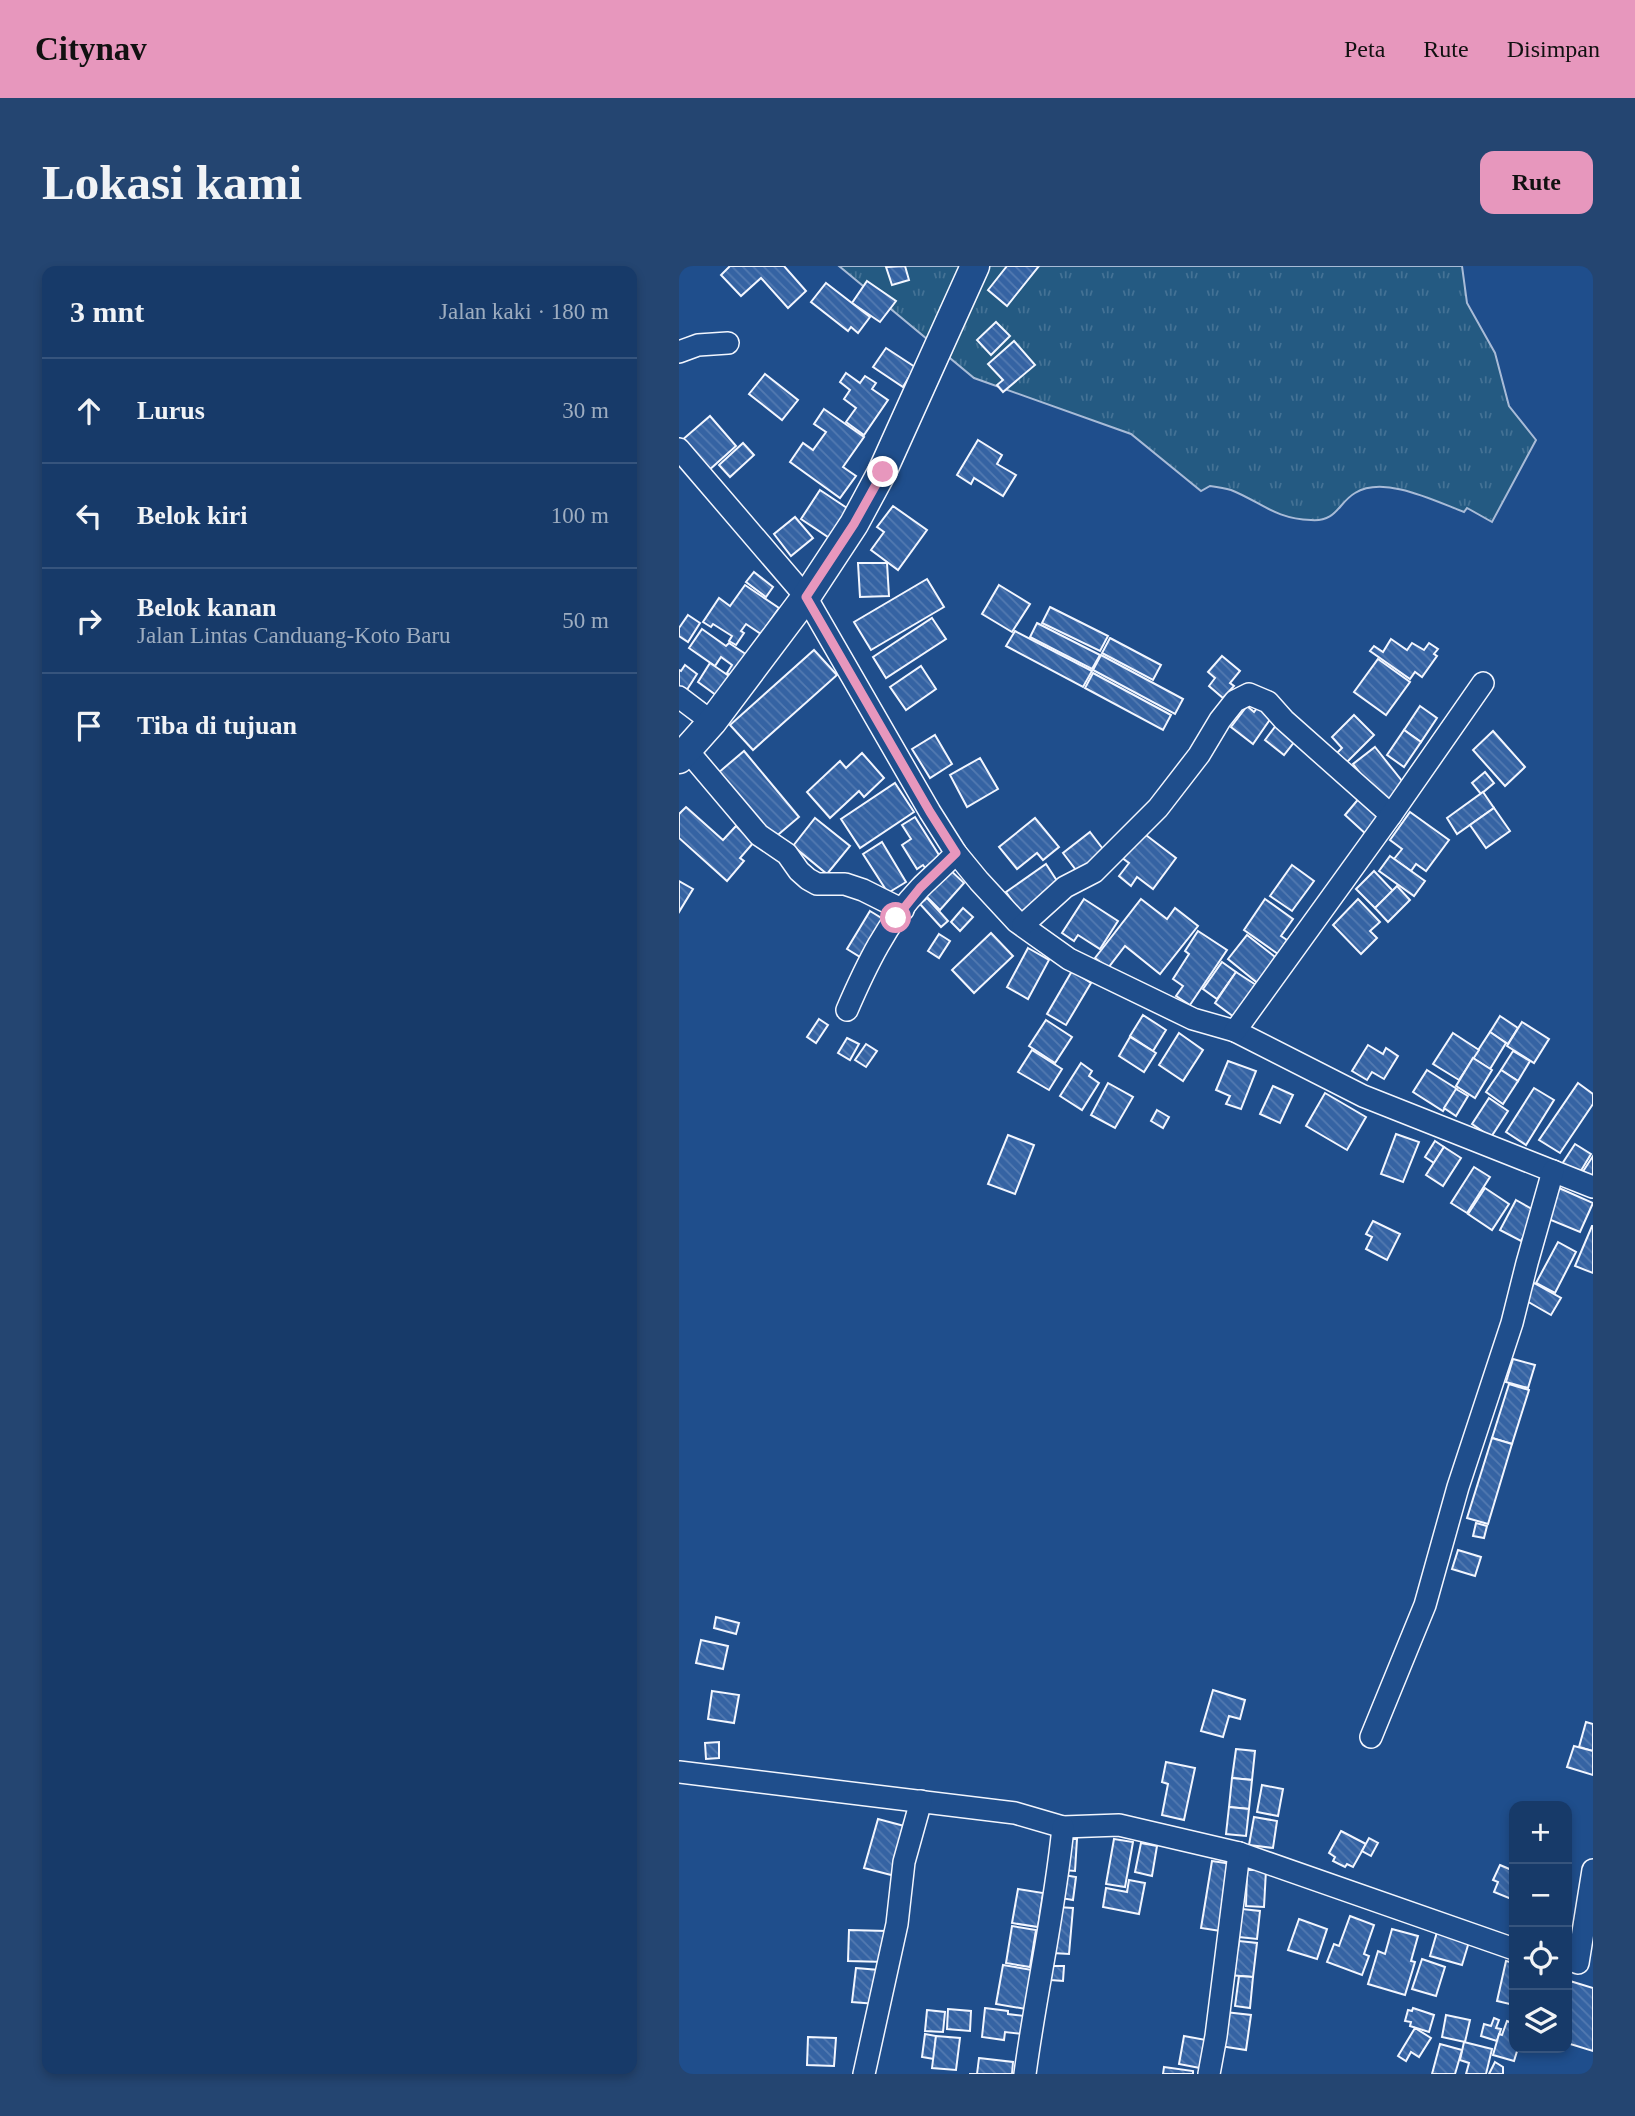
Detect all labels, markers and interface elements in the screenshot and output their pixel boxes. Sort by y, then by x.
text: Citynav [35,31,147,67]
text: Peta [1344,36,1385,62]
text: Rute [1423,36,1469,62]
text: Disimpan [1507,36,1600,62]
button: Rute [1480,151,1593,214]
text: Lokasi kami [42,155,302,210]
text: 3 mnt [70,295,144,328]
text: Jalan kaki · 180 m [439,299,609,324]
icon: ahead [70,392,108,430]
text: Lurus [137,396,205,425]
text: 30 m [562,398,609,423]
route end [867,456,898,487]
icon: left [70,497,108,535]
text: Belok kiri [137,501,248,530]
text: 100 m [551,503,609,528]
text: Belok kanan [137,593,276,622]
icon: right [70,602,108,640]
text: 50 m [562,608,609,633]
text: Jalan Lintas Canduang-Koto Baru [137,623,451,648]
icon: arrive [70,707,108,745]
text: Tiba di tujuan [137,711,297,740]
route start [880,902,911,933]
map controls [1509,1801,1572,2053]
button: + [1509,1801,1572,1864]
button: − [1509,1864,1572,1927]
button: locate [1509,1927,1572,1990]
button: layers [1509,1990,1572,2053]

